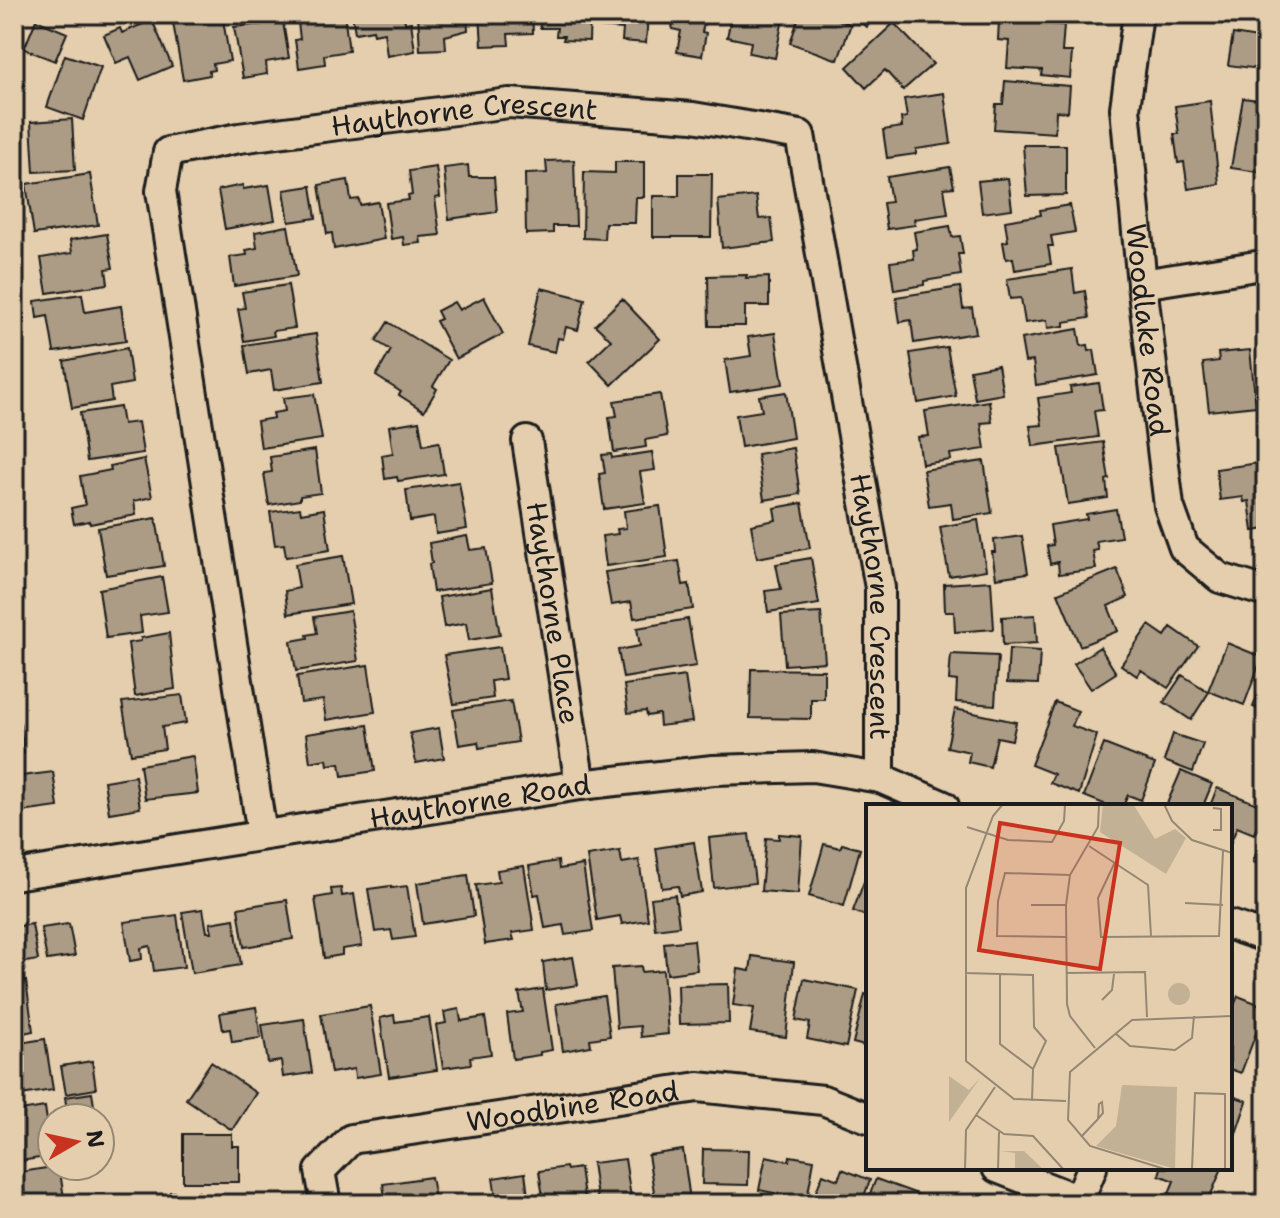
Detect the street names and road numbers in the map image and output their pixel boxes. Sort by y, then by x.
street label: Haythorne Crescent [329,84,599,145]
street label: Woodlake Road [1117,222,1179,438]
street label: Haythorne Crescent [841,470,899,740]
street label: Haythorne Place [518,499,589,727]
street label: Haythorne Road [367,765,593,837]
street label: Woodbine Road [464,1071,681,1140]

